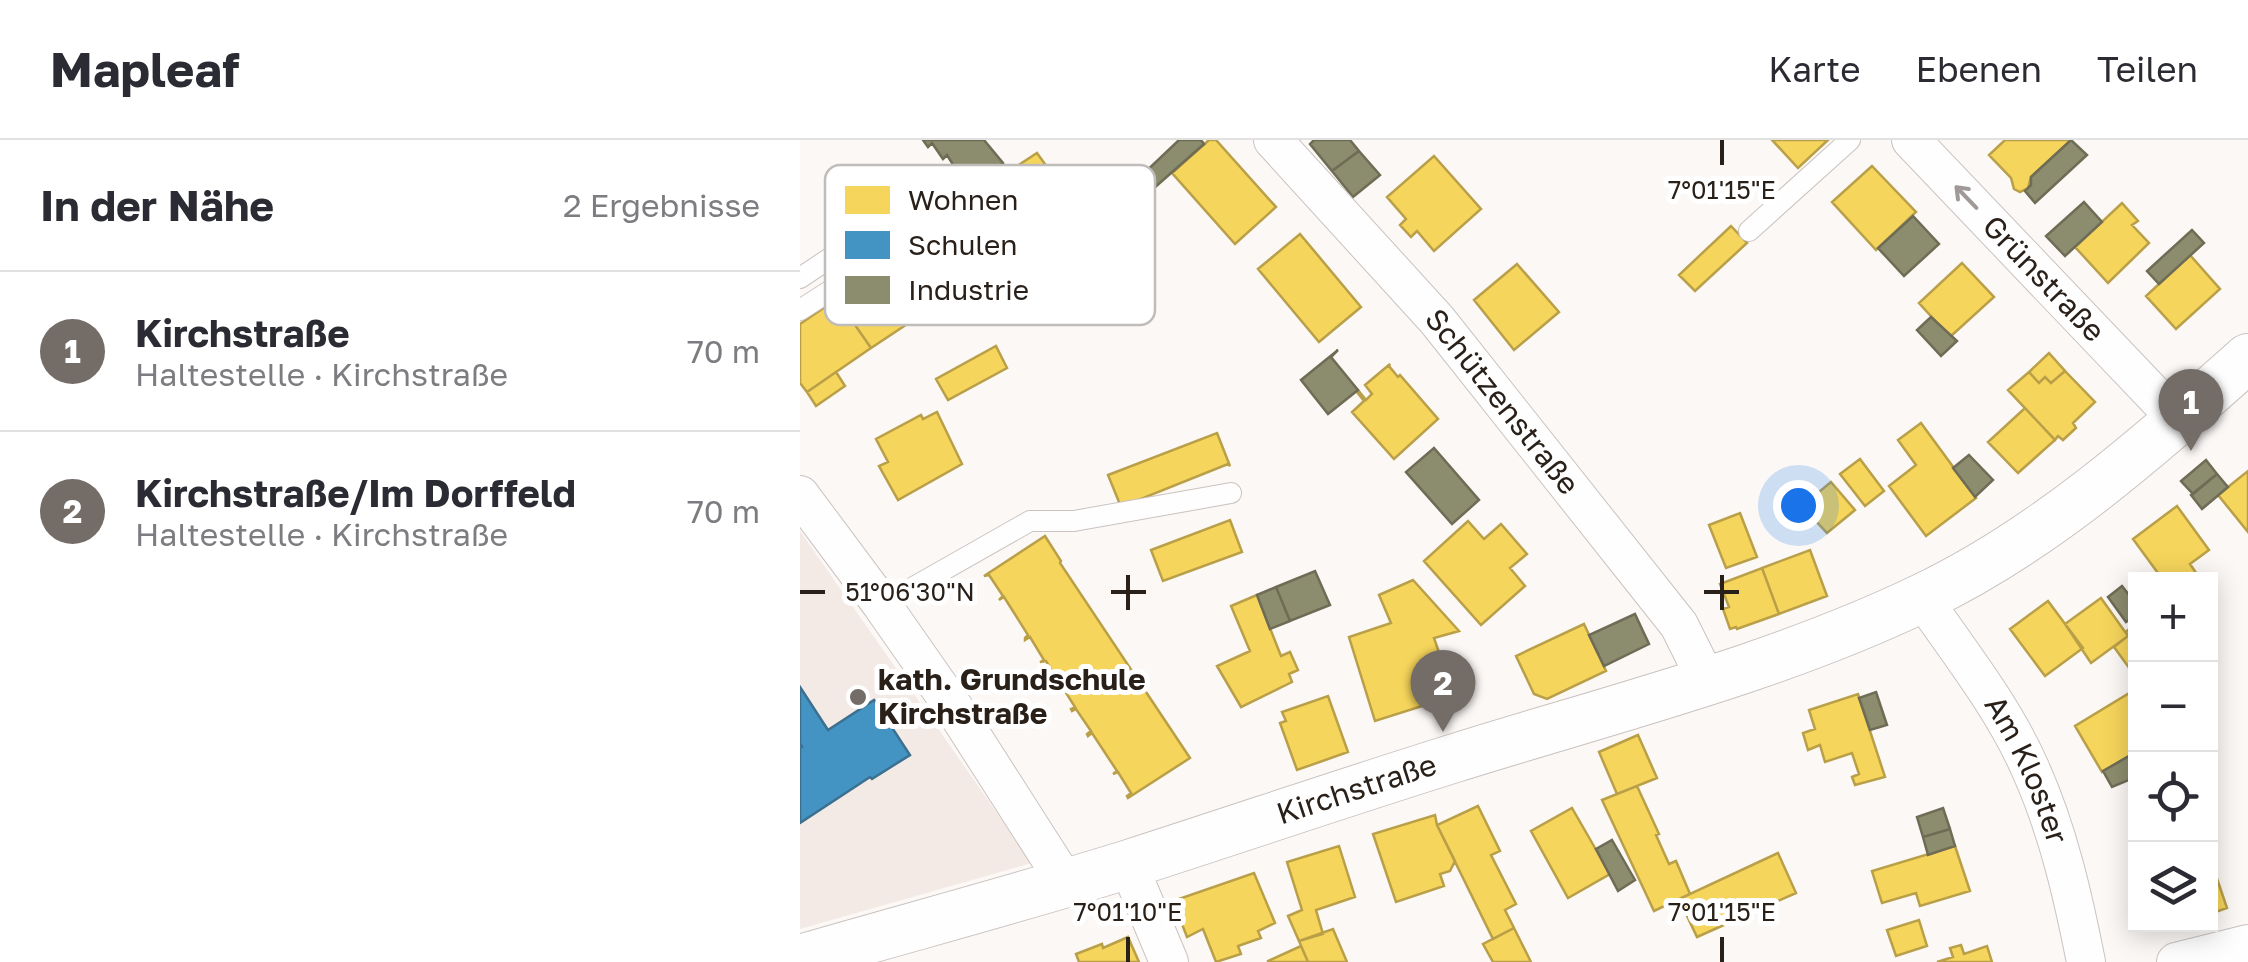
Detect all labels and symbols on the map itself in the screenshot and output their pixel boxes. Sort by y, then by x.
legend [825,165,1155,325]
text: 7°01'15"E [1668,174,1776,205]
text: Wohnen [908,183,1018,216]
one-way arrow [1954,186,1978,210]
street label: Grünstraße [1976,208,2113,349]
text: Schulen [908,228,1017,261]
text: Industrie [908,273,1029,306]
street label: Schützenstraße [1418,301,1587,501]
pin: 1 [2158,368,2224,451]
your location [1773,480,1824,531]
text: 51°06'30"N [845,576,975,607]
pin: 2 [1410,650,1476,732]
place label: kath. Grundschule Kirchstraße [878,661,1146,731]
marker: kath. Grundschule Kirchstraße [847,686,869,708]
street label: Am Kloster [1978,689,2076,848]
street label: Kirchstraße [1272,746,1441,831]
text: 7°01'10"E [1074,896,1182,927]
text: 7°01'15"E [1668,896,1776,927]

